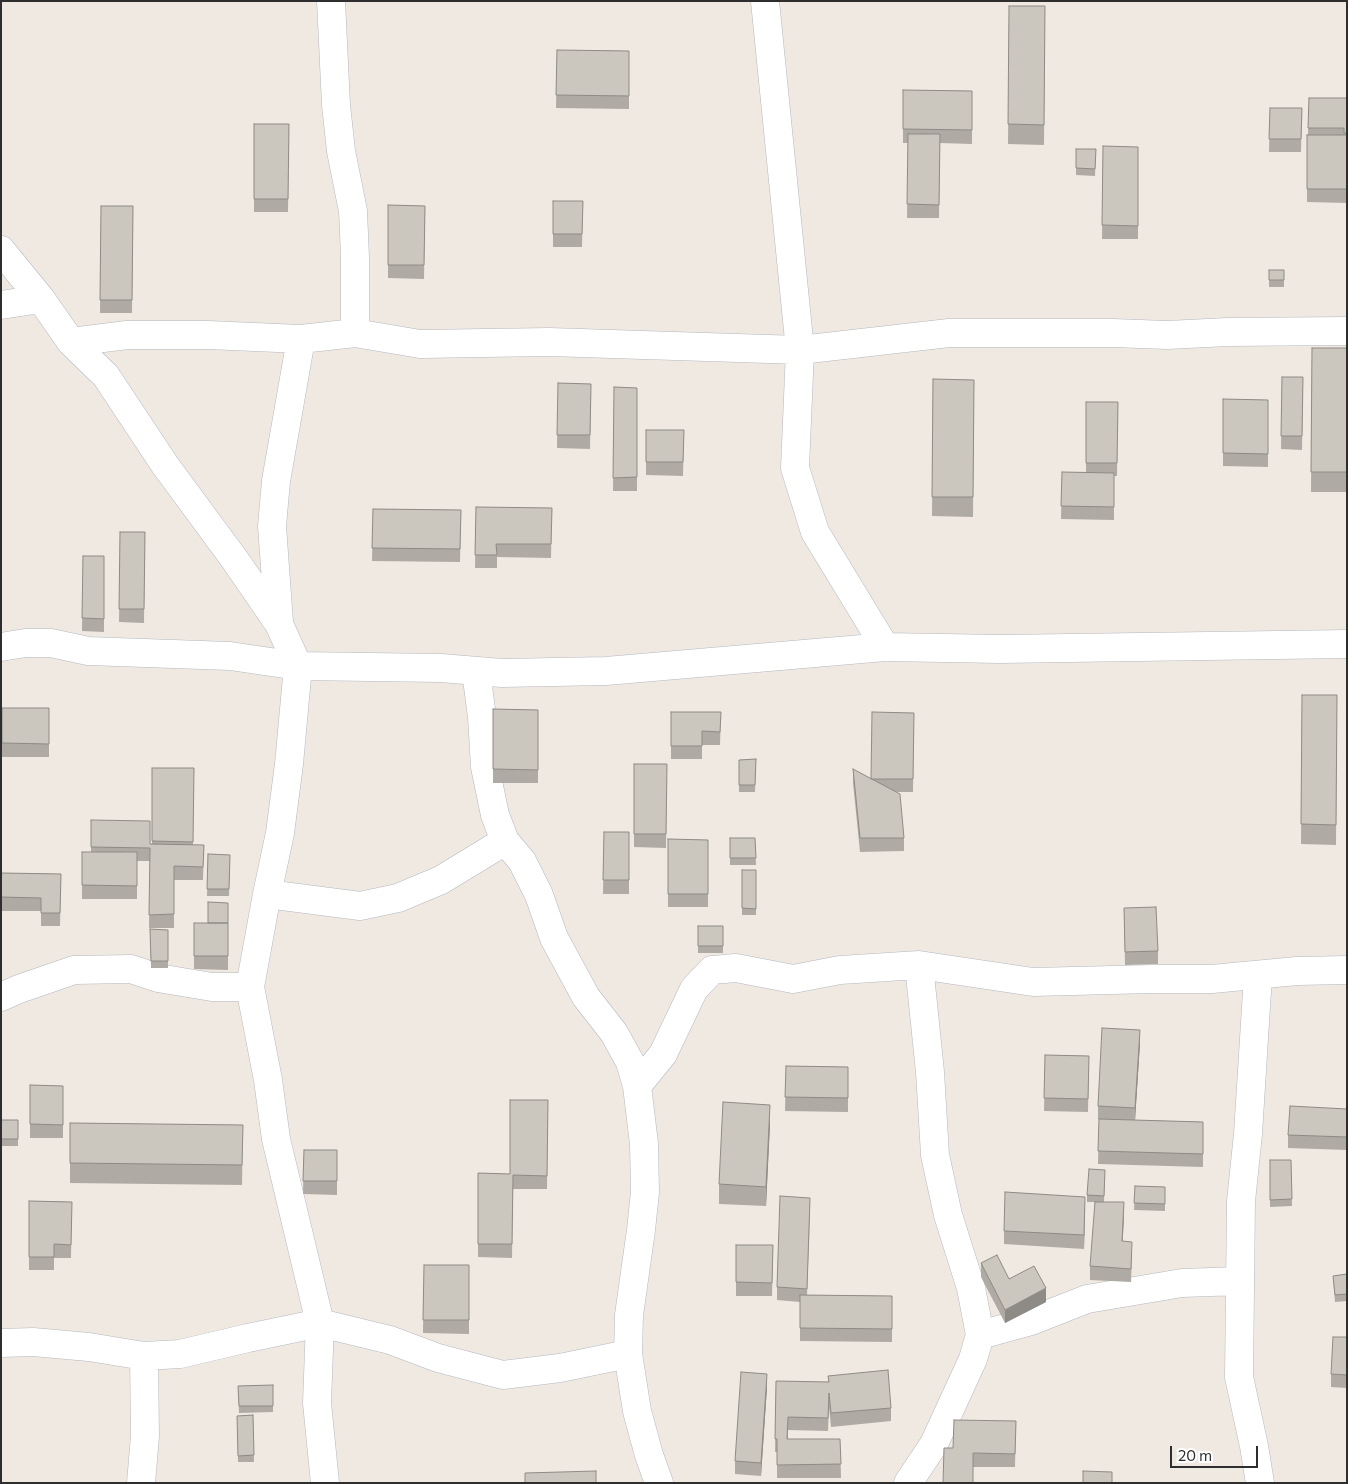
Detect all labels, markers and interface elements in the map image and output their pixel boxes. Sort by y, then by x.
scale bar [1173,1436,1260,1468]
text: 20 m [1178,1446,1212,1464]

